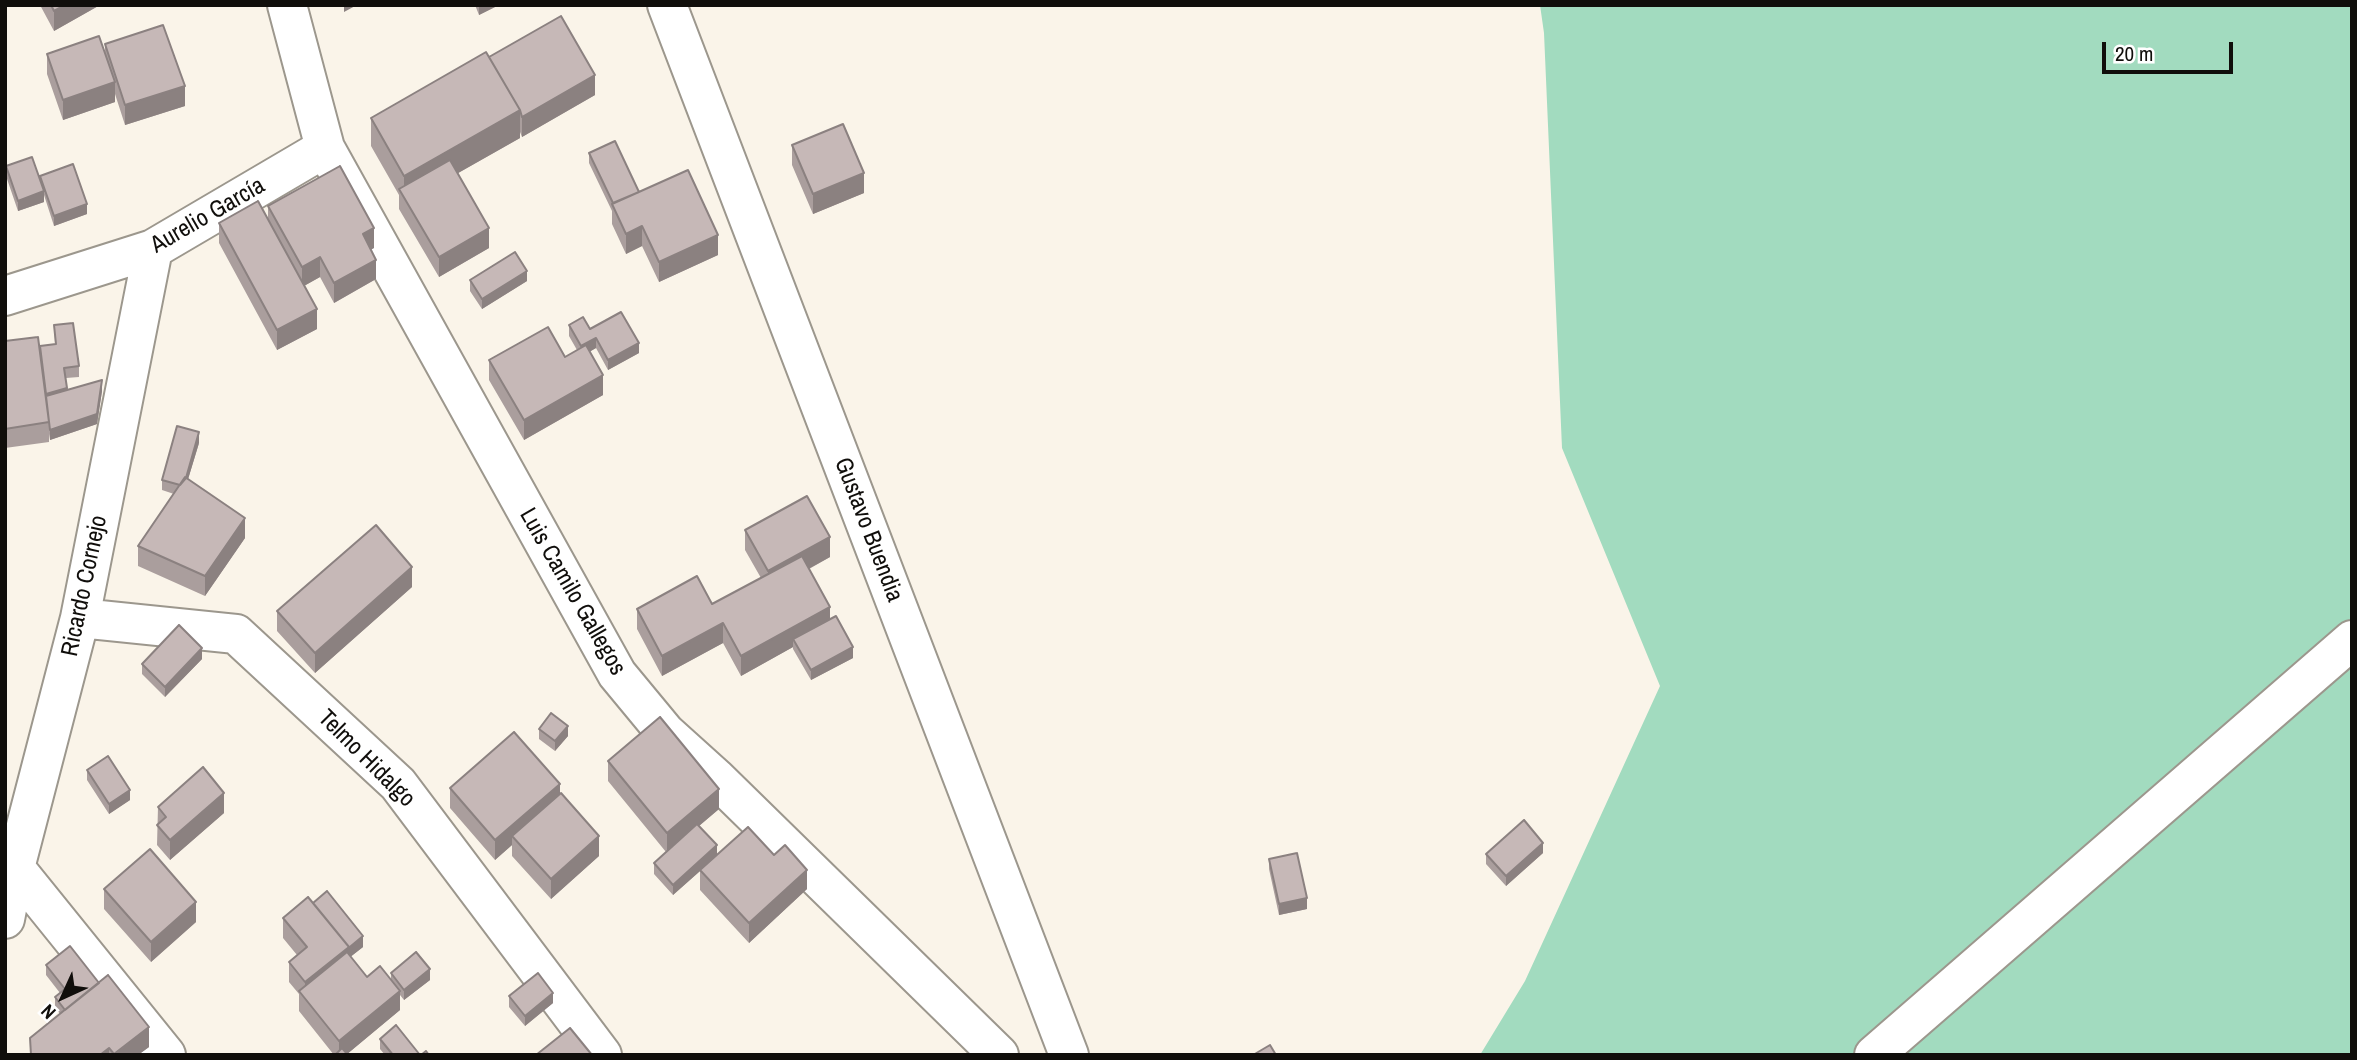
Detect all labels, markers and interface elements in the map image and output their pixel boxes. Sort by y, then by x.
scale bar [2105,28,2236,72]
text: 20 m [2115,39,2153,68]
street label: Aurelio García [146,172,270,260]
street label: Gustavo Buendia [827,454,909,606]
street label: Luis Camilo Gallegos [512,503,632,681]
street label: Ricardo Cornejo [56,513,114,659]
street label: Telmo Hidalgo [311,704,421,814]
north arrow [28,962,98,1032]
text: N [35,999,61,1025]

